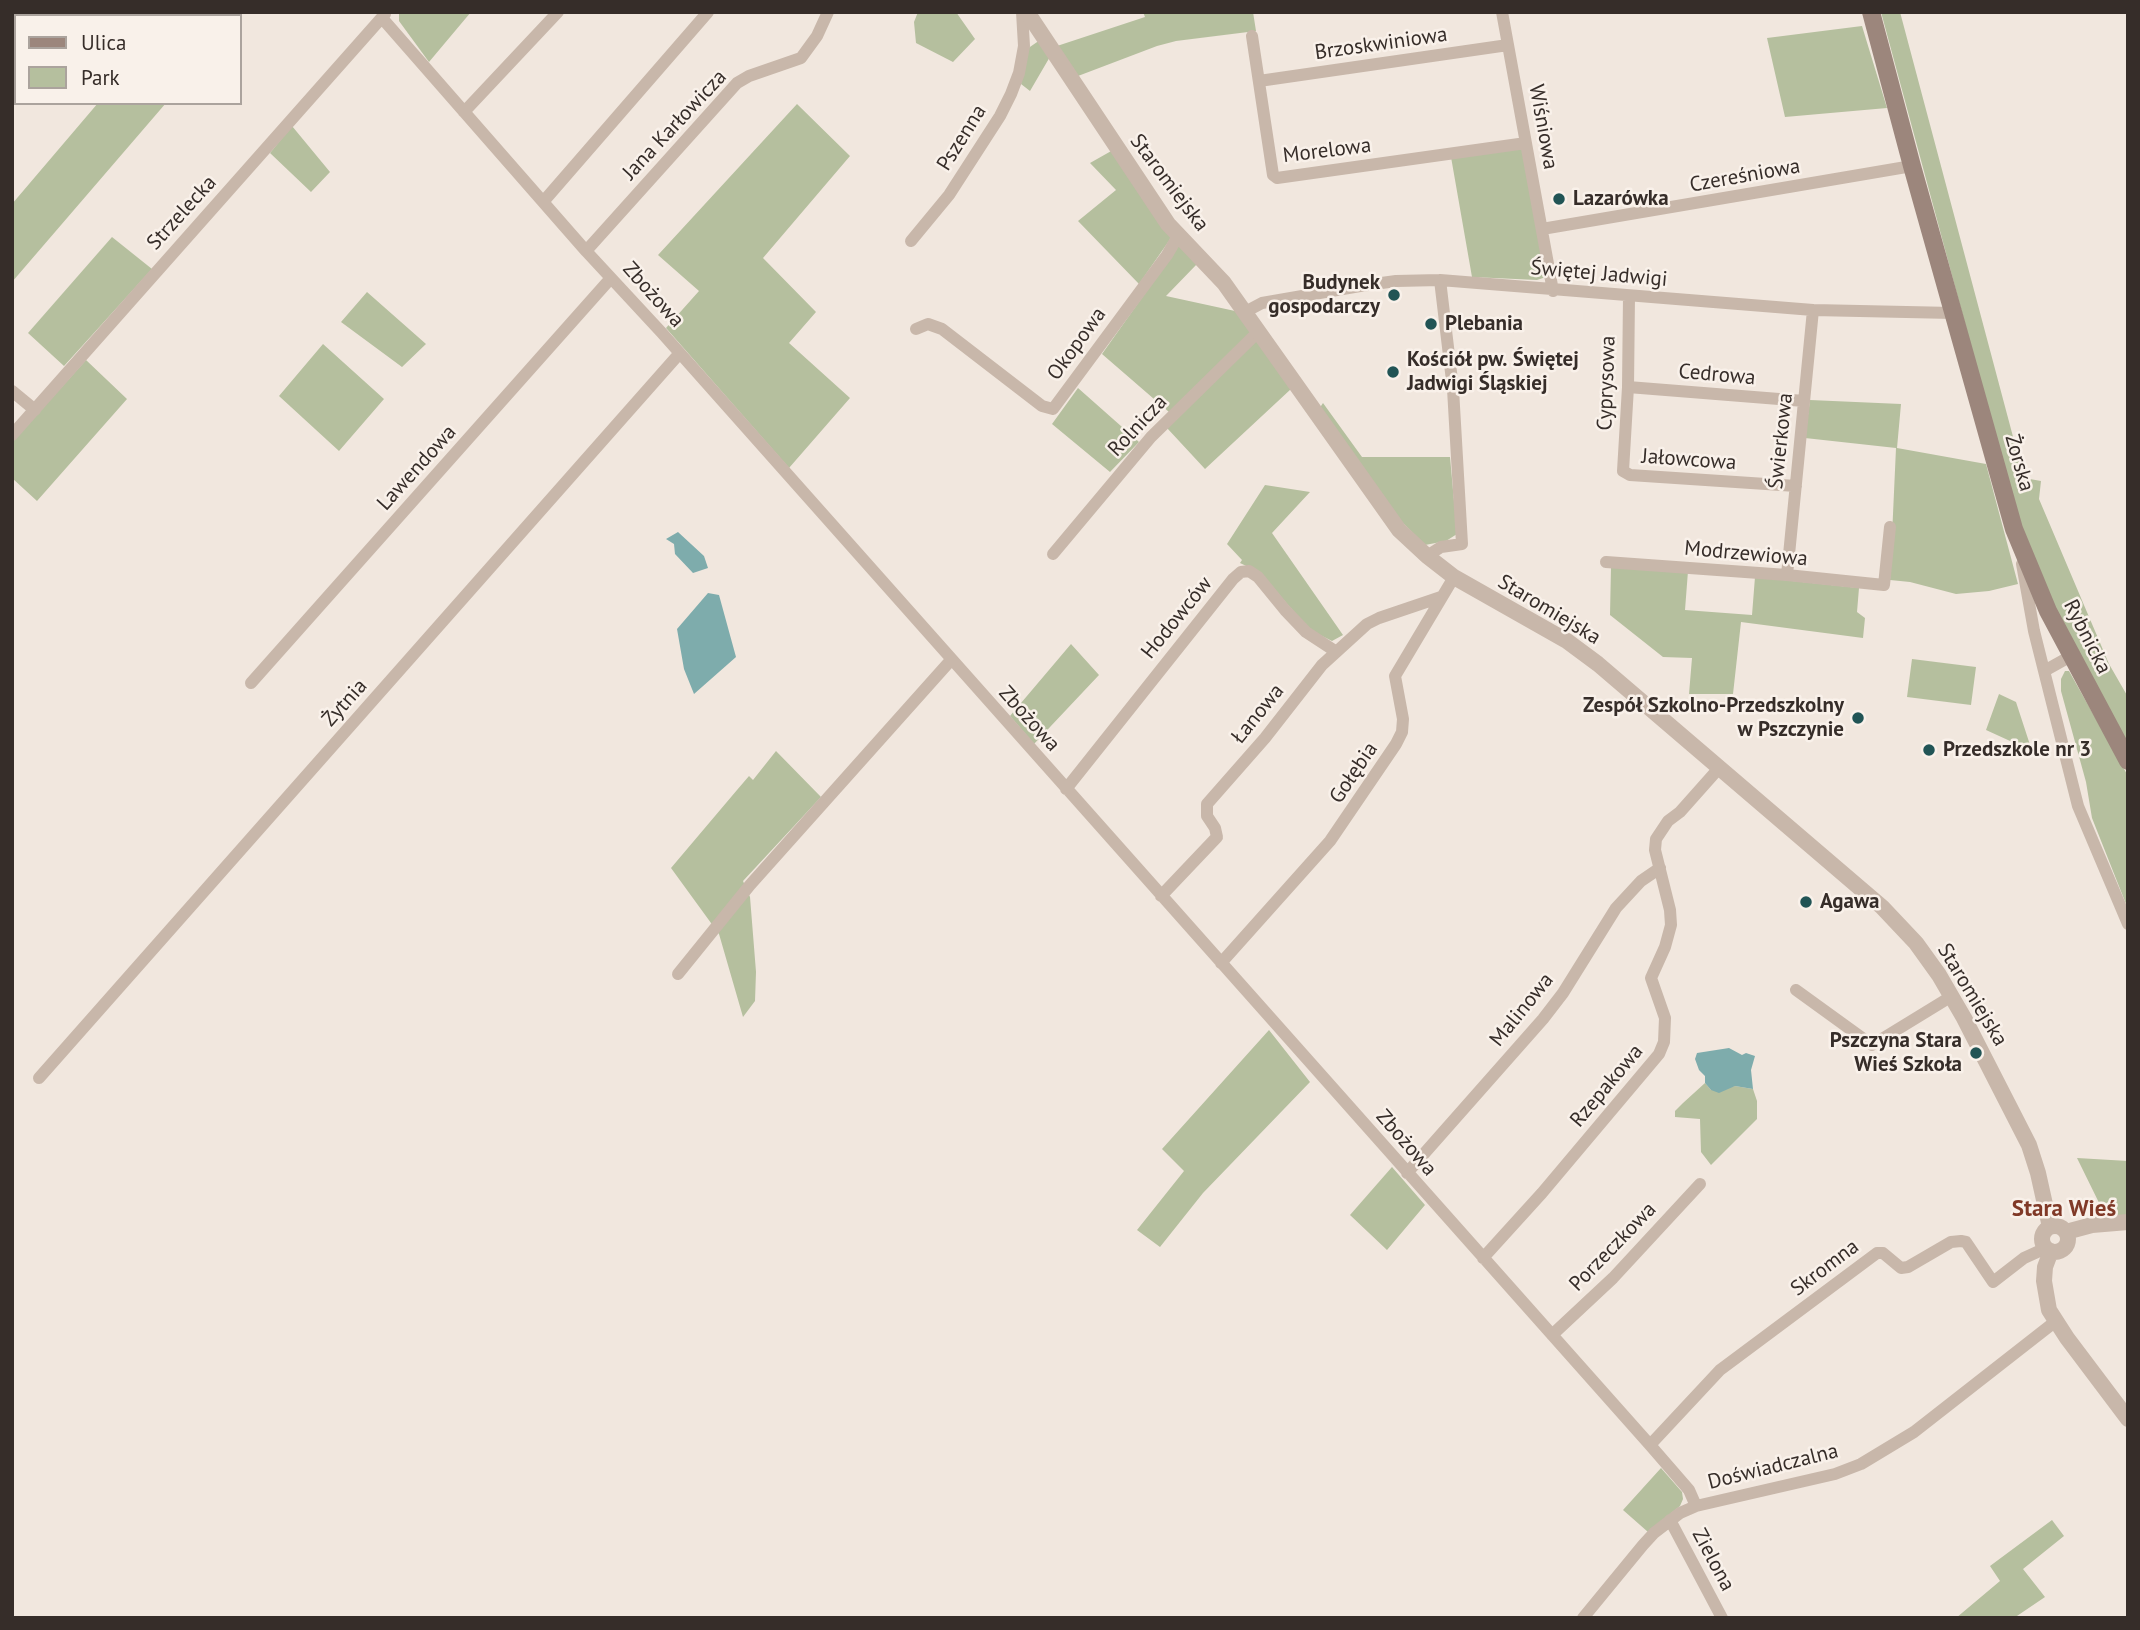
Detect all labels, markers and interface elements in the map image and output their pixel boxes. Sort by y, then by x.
legend [14,14,242,105]
street label: Brzoskwiniowa [1313,22,1449,66]
text: Ulica [81,29,126,56]
text: Park [81,64,120,91]
street label: Jana Karłowicza [618,65,732,185]
street label: Wiśniowa [1523,83,1563,171]
street label: Pszenna [932,100,992,176]
street label: Staromiejska [1124,129,1214,237]
street label: Morelowa [1281,133,1373,169]
street label: Czereśniowa [1688,154,1802,198]
street label: Strzelecka [142,171,222,255]
place label: Lazarówka [1573,186,1669,212]
marker: Lazarówka [1551,191,1567,207]
street label: Świętej Jadwigi [1529,255,1669,293]
street label: Zbożowa [617,257,689,333]
place label: Budynek gospodarczy [1268,270,1380,320]
marker: Budynek gospodarczy [1386,287,1402,303]
street label: Okopowa [1042,303,1112,385]
place label: Plebania [1445,311,1523,337]
marker: Plebania [1423,316,1439,332]
street label: Cyprysowa [1593,335,1621,431]
place label: Kościół pw. Świętej Jadwigi Śląskiej [1407,347,1579,397]
street label: Cedrowa [1677,359,1757,391]
marker: Kościół pw. Świętej Jadwigi Śląskiej [1385,364,1401,380]
street label: Rolnicza [1103,390,1173,462]
street label: Świerkowa [1763,392,1799,490]
street label: Lawendowa [372,420,462,516]
street label: Żorska [1999,432,2039,494]
street label: Jałowcowa [1641,444,1737,476]
street label: Modrzewiowa [1683,536,1809,572]
street label: Staromiejska [1493,569,1605,651]
street label: Hodowców [1136,572,1218,664]
street label: Rybnicka [2058,596,2116,678]
street label: Żytnia [317,674,373,732]
street label: Łanowa [1226,679,1290,749]
street label: Zbożowa [993,681,1065,757]
place label: Zespół Szkolno-Przedszkolny w Pszczynie [1583,693,1844,743]
marker: Zespół Szkolno-Przedszkolny w Pszczynie [1850,710,1866,726]
place label: Przedszkole nr 3 [1943,737,2091,763]
street label: Gołębia [1324,738,1384,808]
marker: Przedszkole nr 3 [1921,742,1937,758]
place label: Agawa [1820,889,1880,915]
marker: Agawa [1798,894,1814,910]
street label: Staromiejska [1931,939,2013,1051]
street label: Malinowa [1485,968,1559,1052]
place label: Pszczyna Stara Wieś Szkoła [1830,1028,1962,1078]
street label: Rzepakowa [1565,1040,1649,1132]
marker: Pszczyna Stara Wieś Szkoła [1968,1045,1984,1061]
street label: Zbożowa [1370,1105,1442,1181]
district label: Stara Wieś [2012,1195,2116,1223]
street label: Porzeczkowa [1564,1197,1662,1297]
street label: Skromna [1786,1234,1864,1302]
street label: Doświadczalna [1705,1439,1841,1495]
street label: Zielona [1686,1524,1740,1596]

